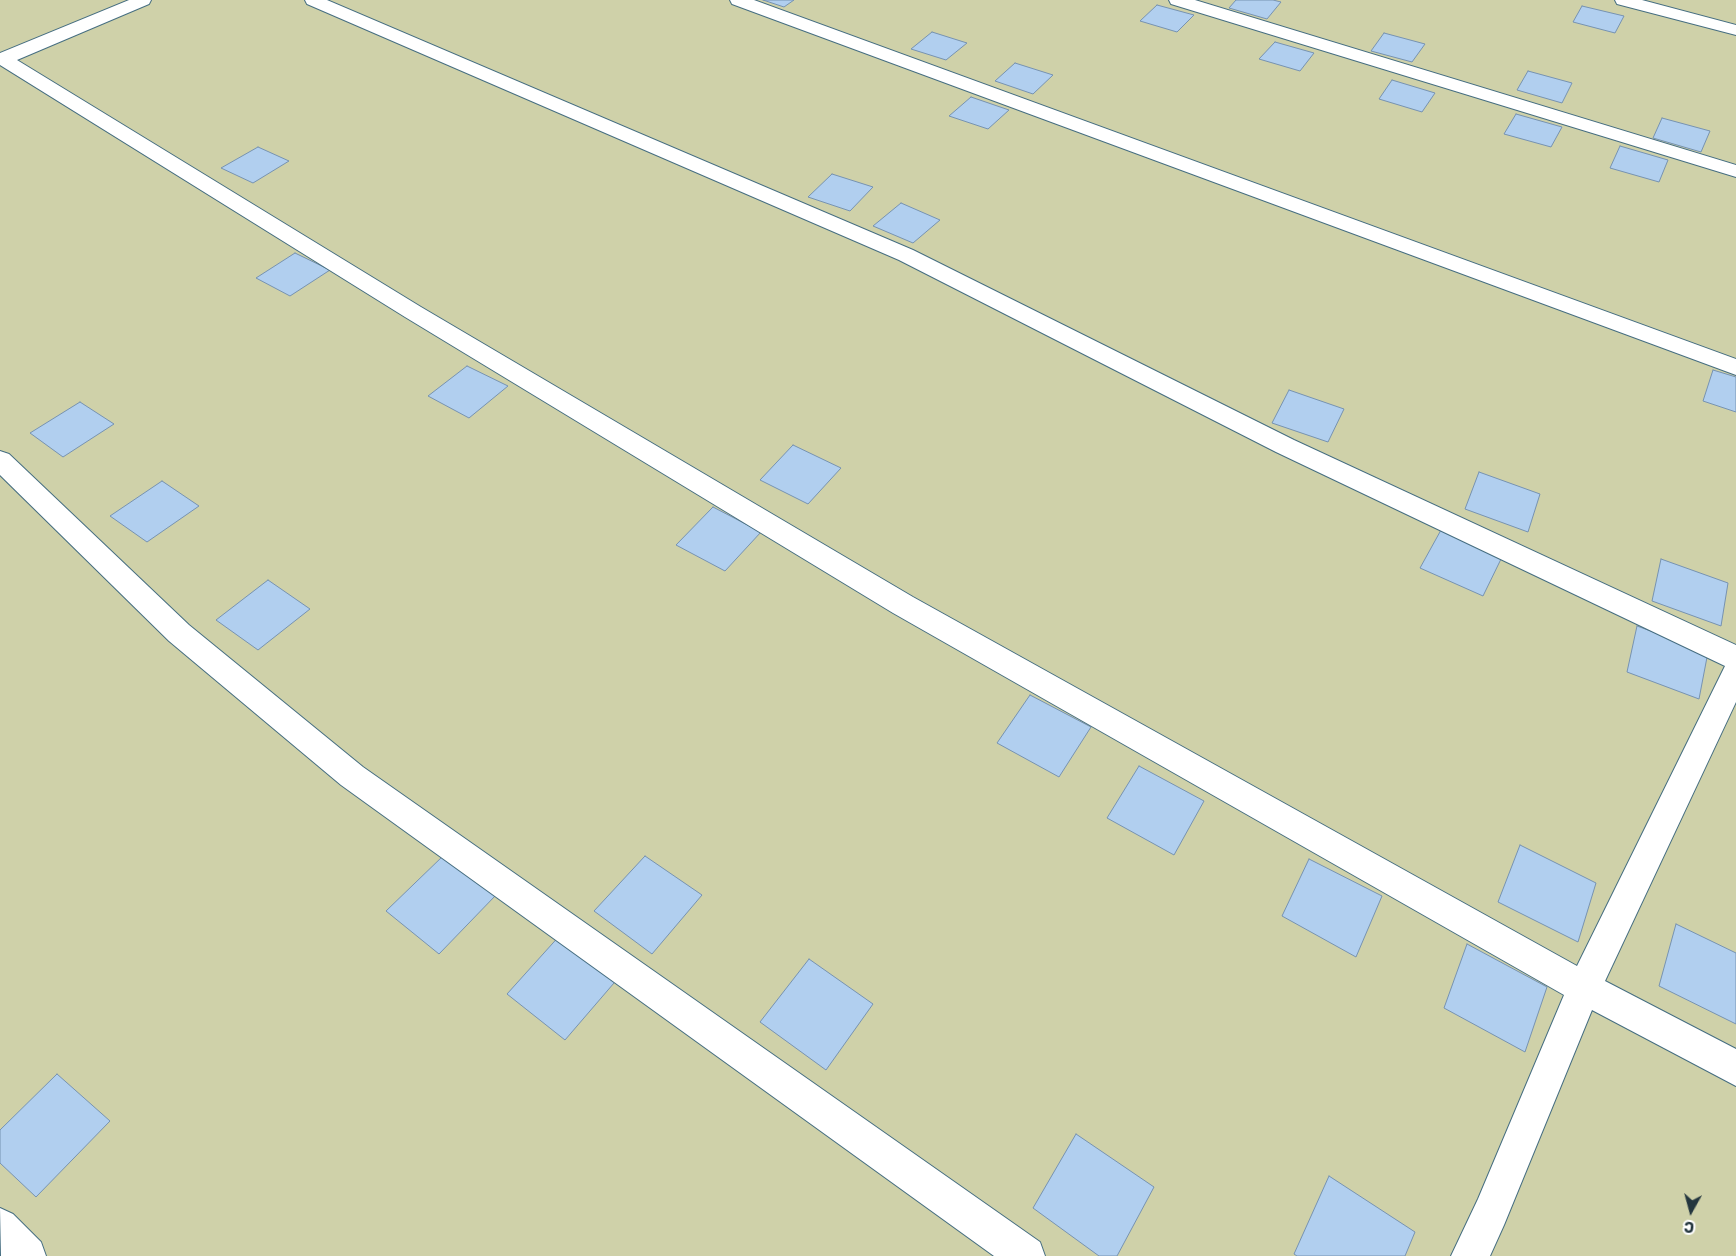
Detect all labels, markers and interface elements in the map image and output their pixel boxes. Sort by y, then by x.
north arrow [1666,1186,1716,1236]
text: С [1683,1217,1695,1235]

